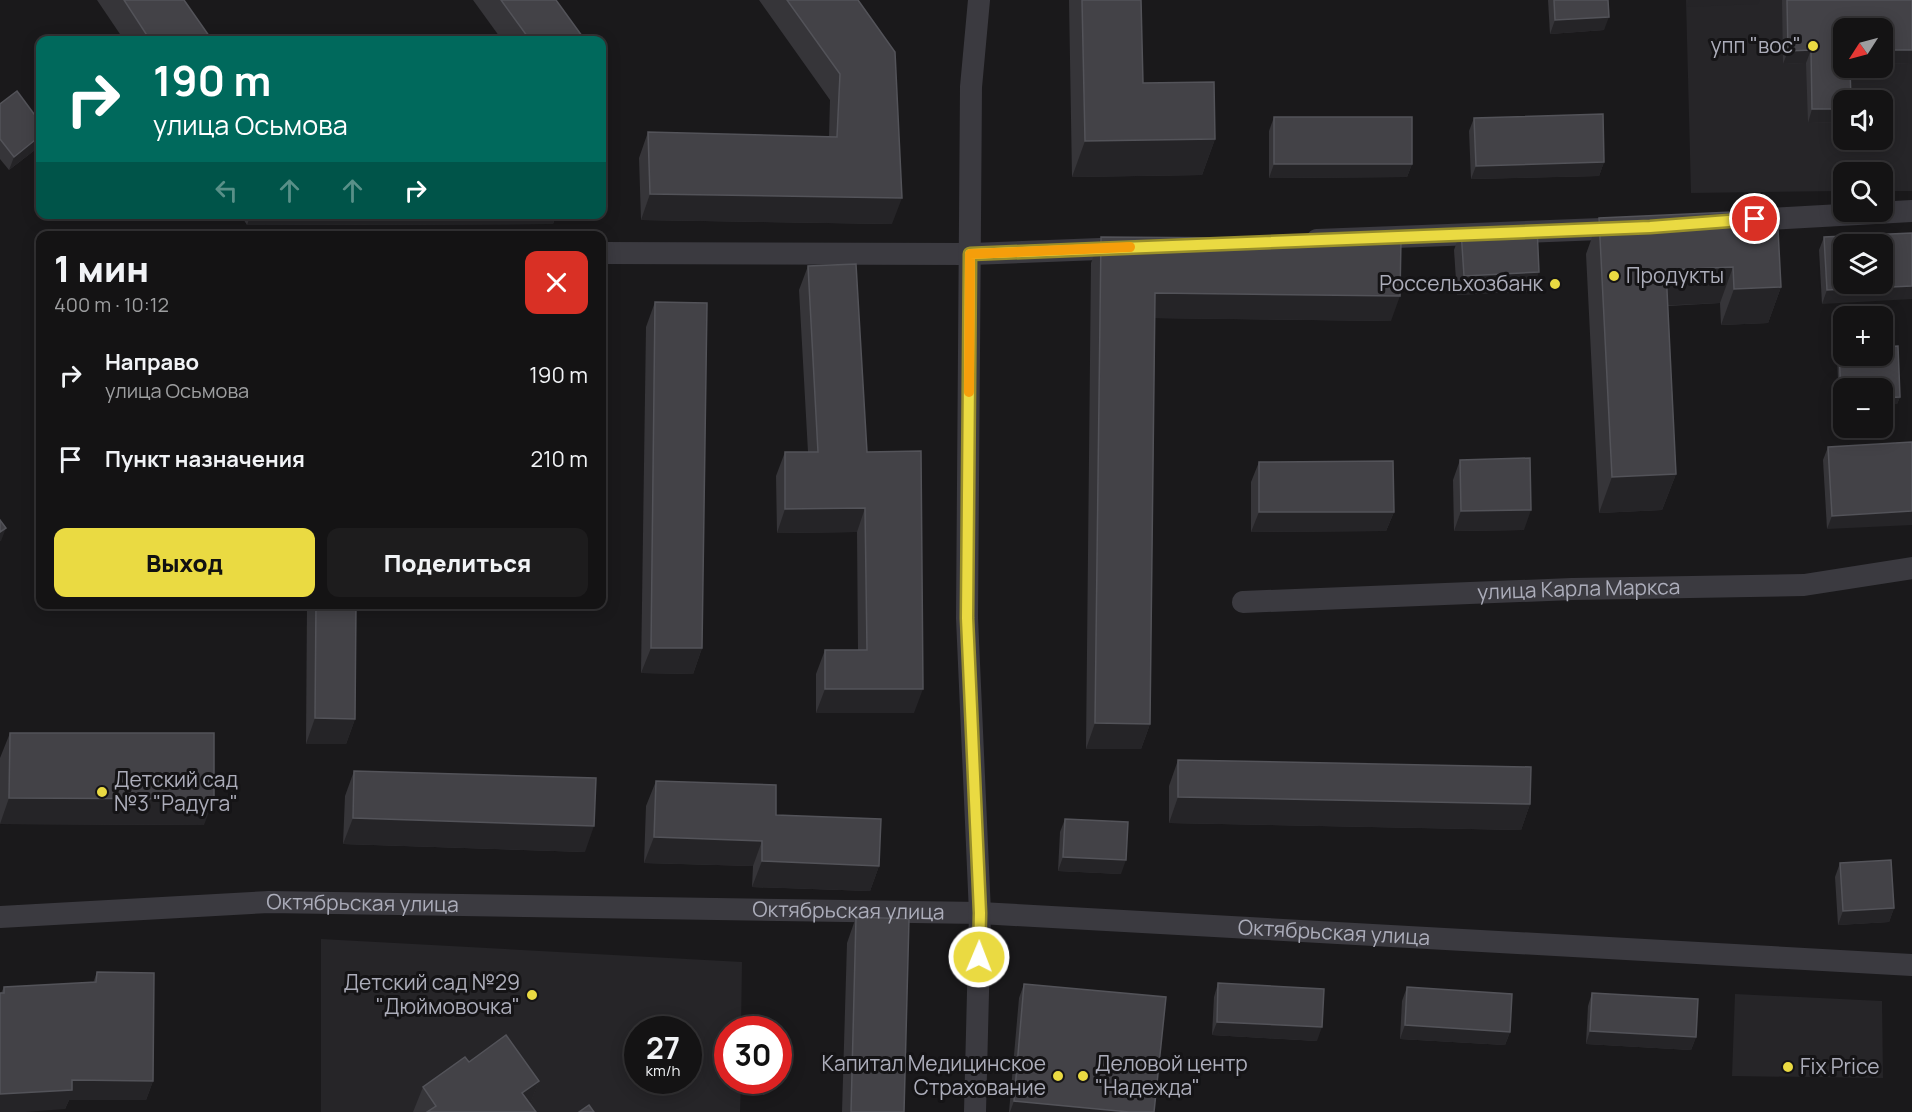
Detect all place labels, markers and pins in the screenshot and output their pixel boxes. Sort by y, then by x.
place label: упп "вос" [1710,31,1801,59]
marker: упп "вос" [1806,39,1820,53]
pin [1729,193,1780,244]
place label: Продукты [1626,261,1724,289]
place label: Россельхозбанк [1379,269,1544,297]
marker: Продукты [1607,269,1621,283]
marker: Россельхозбанк [1548,277,1562,291]
place label: Детский сад №3 "Радуга" [114,765,238,817]
marker: Детский сад №3 "Радуга" [95,785,109,799]
place label: Детский сад №29 "Дюймовочка" [344,968,520,1020]
marker: Детский сад №29 "Дюймовочка" [525,988,539,1002]
place label: Капитал Медицинское Страхование [822,1049,1046,1101]
place label: Деловой центр "Надежда" [1095,1049,1248,1101]
place label: Fix Price [1800,1052,1880,1080]
marker: Fix Price [1781,1060,1795,1074]
marker: Капитал Медицинское Страхование [1051,1069,1065,1083]
marker: Деловой центр "Надежда" [1076,1069,1090,1083]

